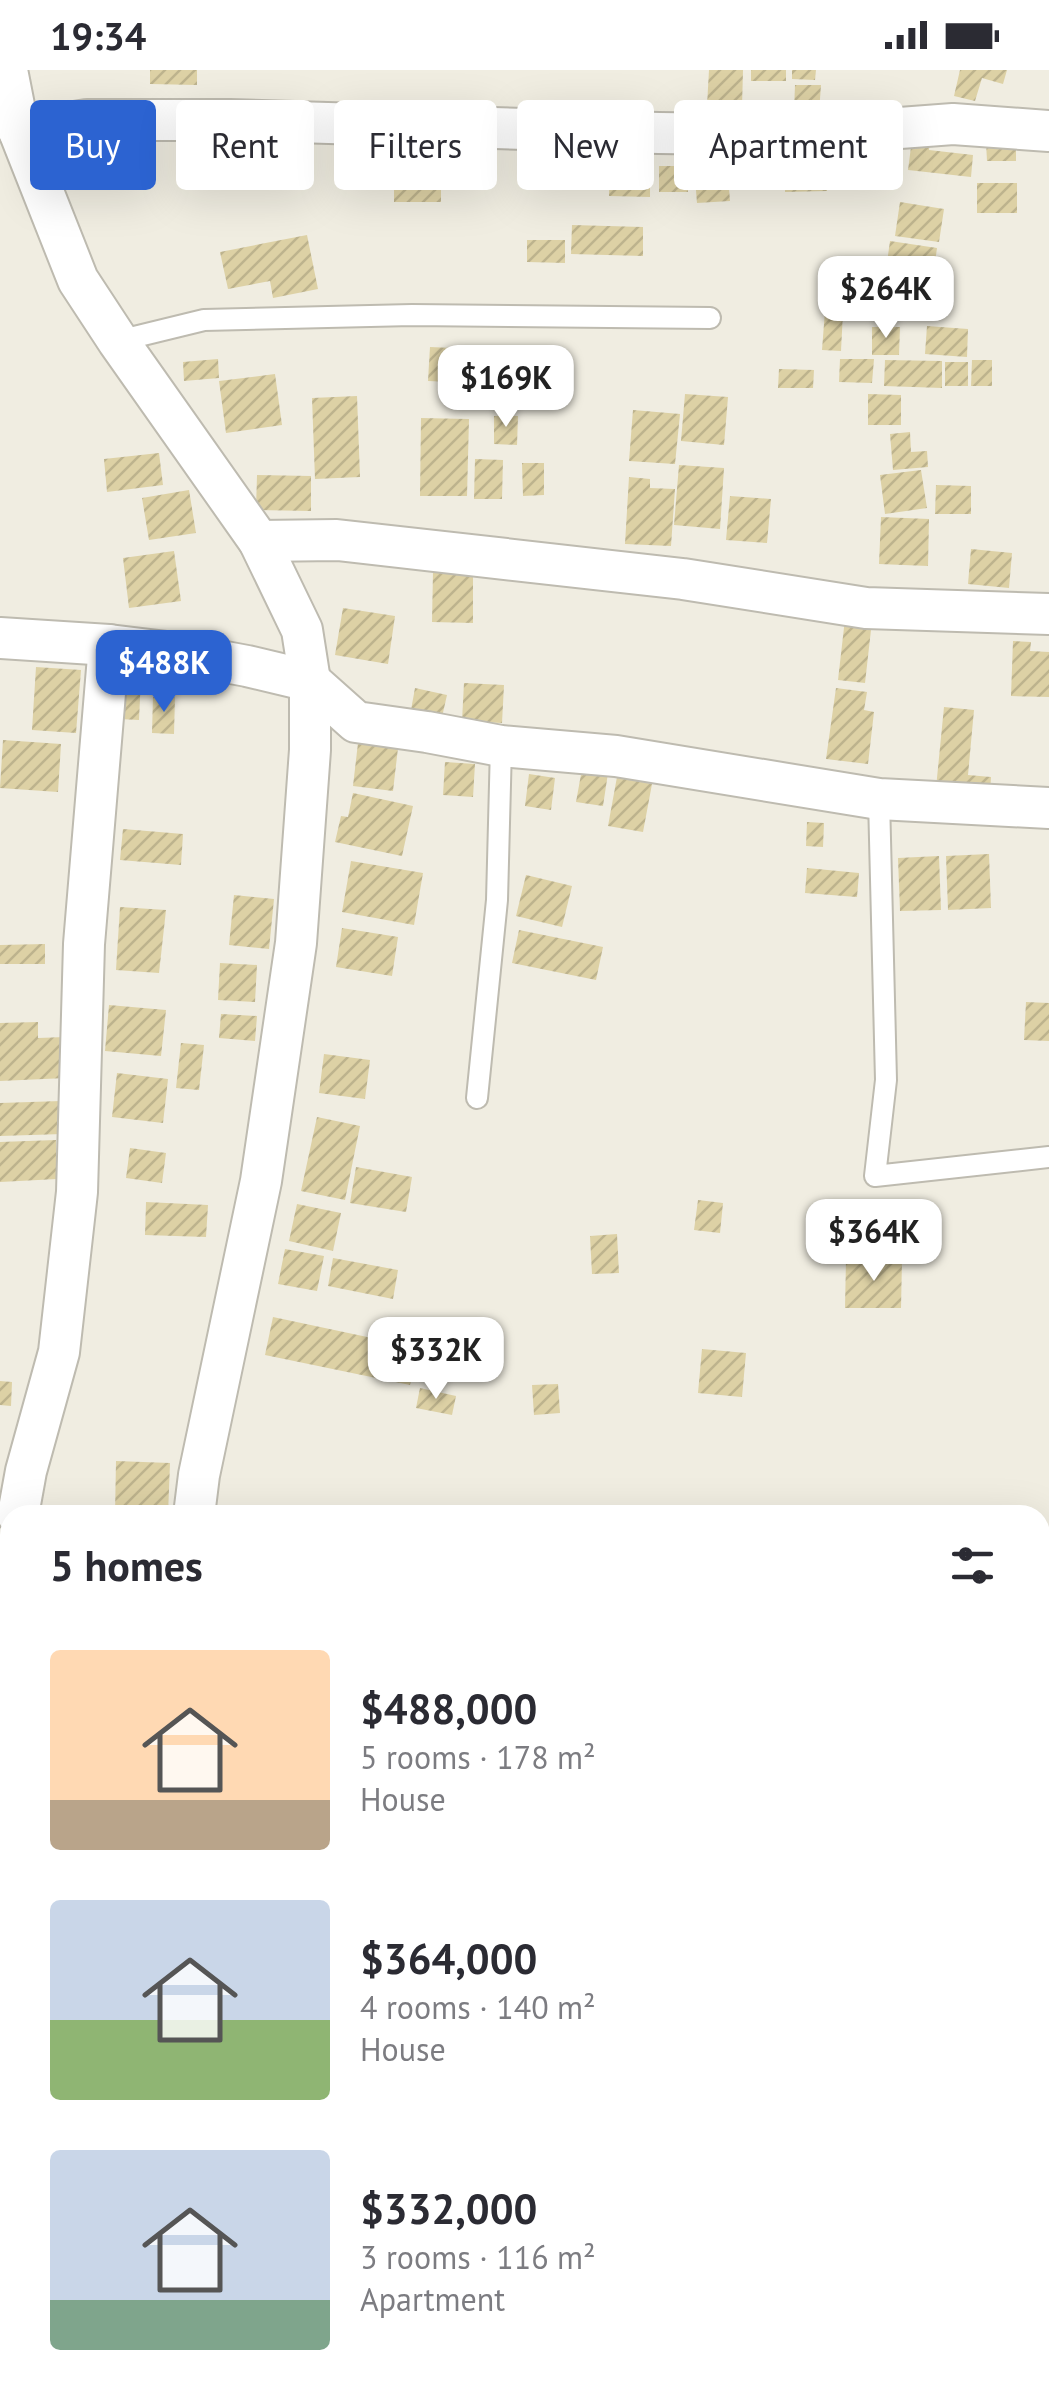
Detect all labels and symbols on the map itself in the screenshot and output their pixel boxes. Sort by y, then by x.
pin: $264K [816,256,956,341]
pin: $169K [436,345,576,430]
pin: $488K [94,630,234,715]
pin: $364K [804,1199,944,1284]
pin: $332K [366,1317,506,1402]

